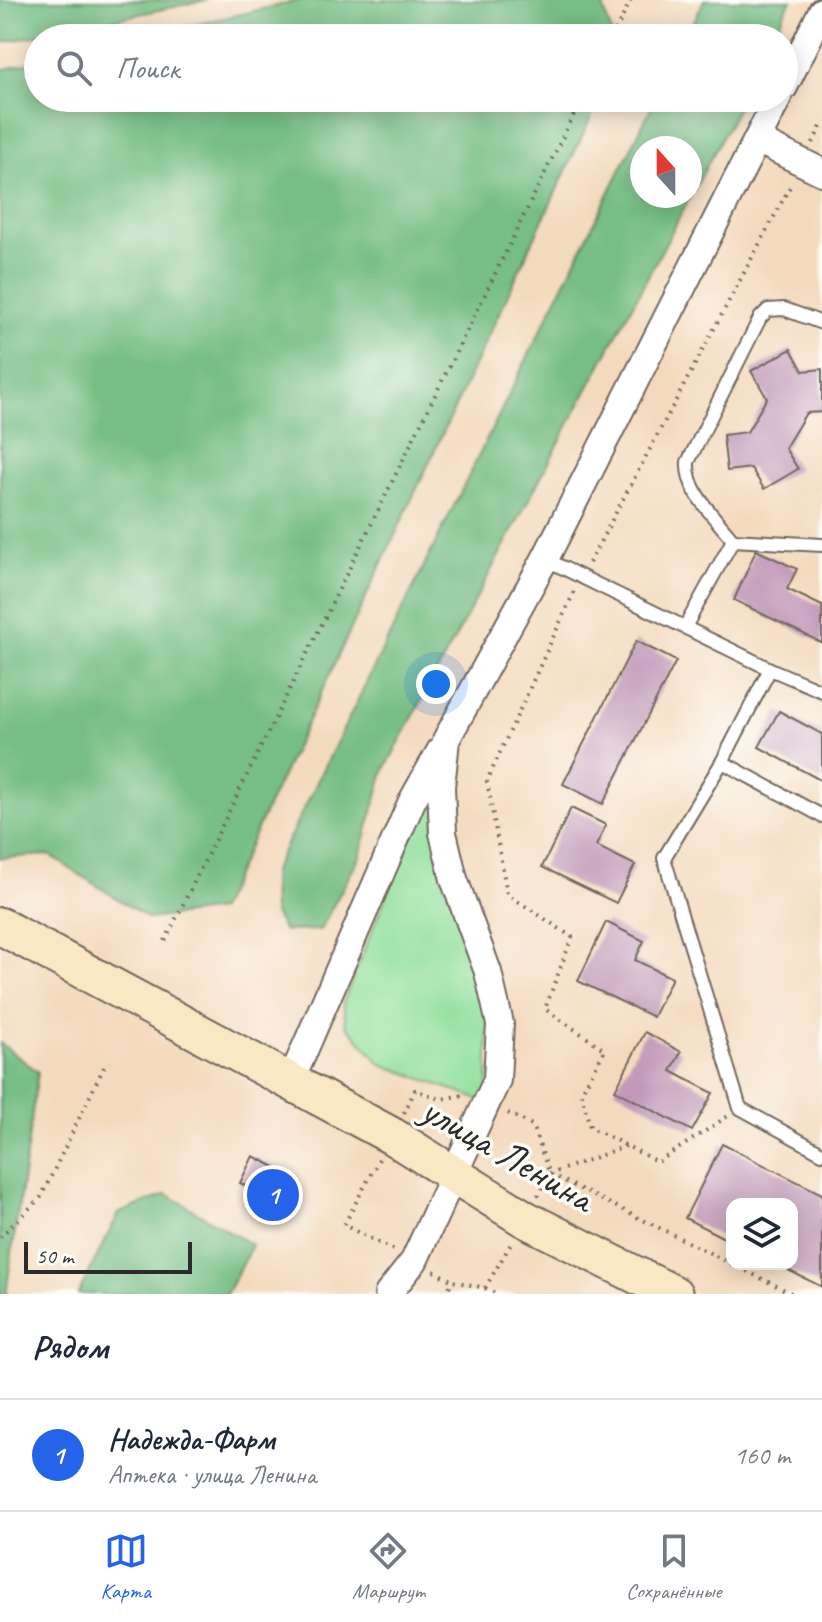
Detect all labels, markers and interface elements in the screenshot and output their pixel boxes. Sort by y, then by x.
search box [24,24,798,112]
icon: search [52,46,96,90]
text: Поиск [116,49,179,87]
north arrow [630,136,702,208]
your location [416,664,456,704]
street label: улица Ленина [411,1084,605,1225]
pin: 1 [247,1165,299,1225]
map controls [726,1198,798,1270]
button: layers [726,1198,798,1270]
scale bar [24,1238,192,1274]
text: 50 m [36,1242,73,1270]
text: Рядом [32,1325,108,1368]
text: Надежда-Фарм [108,1420,275,1458]
text: 1 [52,1439,64,1472]
text: 160 m [734,1439,790,1472]
text: Аптека · улица Ленина [108,1458,316,1491]
tab: Карта [101,1529,151,1605]
tab: Маршрут [352,1529,425,1605]
tab: Сохранённые [626,1529,721,1605]

